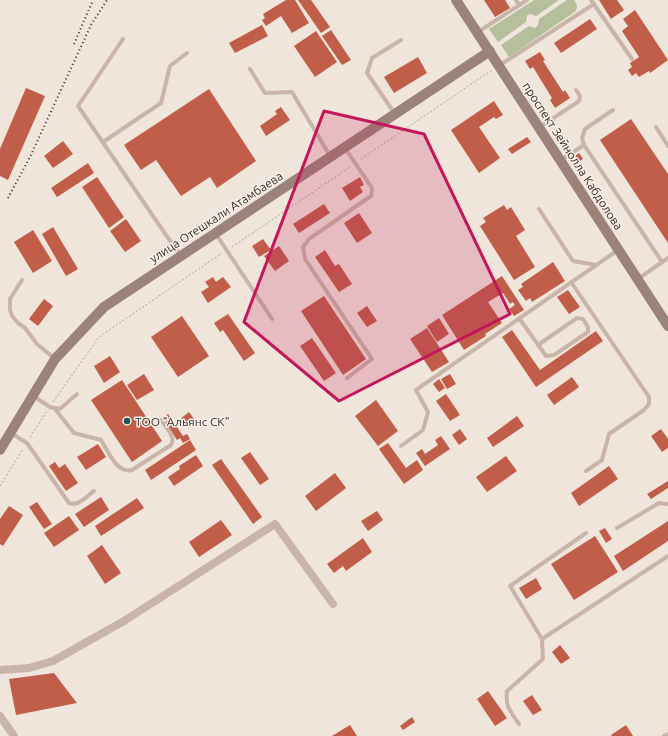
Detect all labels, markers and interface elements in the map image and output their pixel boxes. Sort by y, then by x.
street label: проспект Зейнолла Кабдолова [520,80,626,232]
street label: улица Отешкали Атамбаева [147,169,285,265]
place label: ТОО "Альянс СК" [135,415,229,428]
marker: ТОО "Альянс СК" [122,416,132,426]

